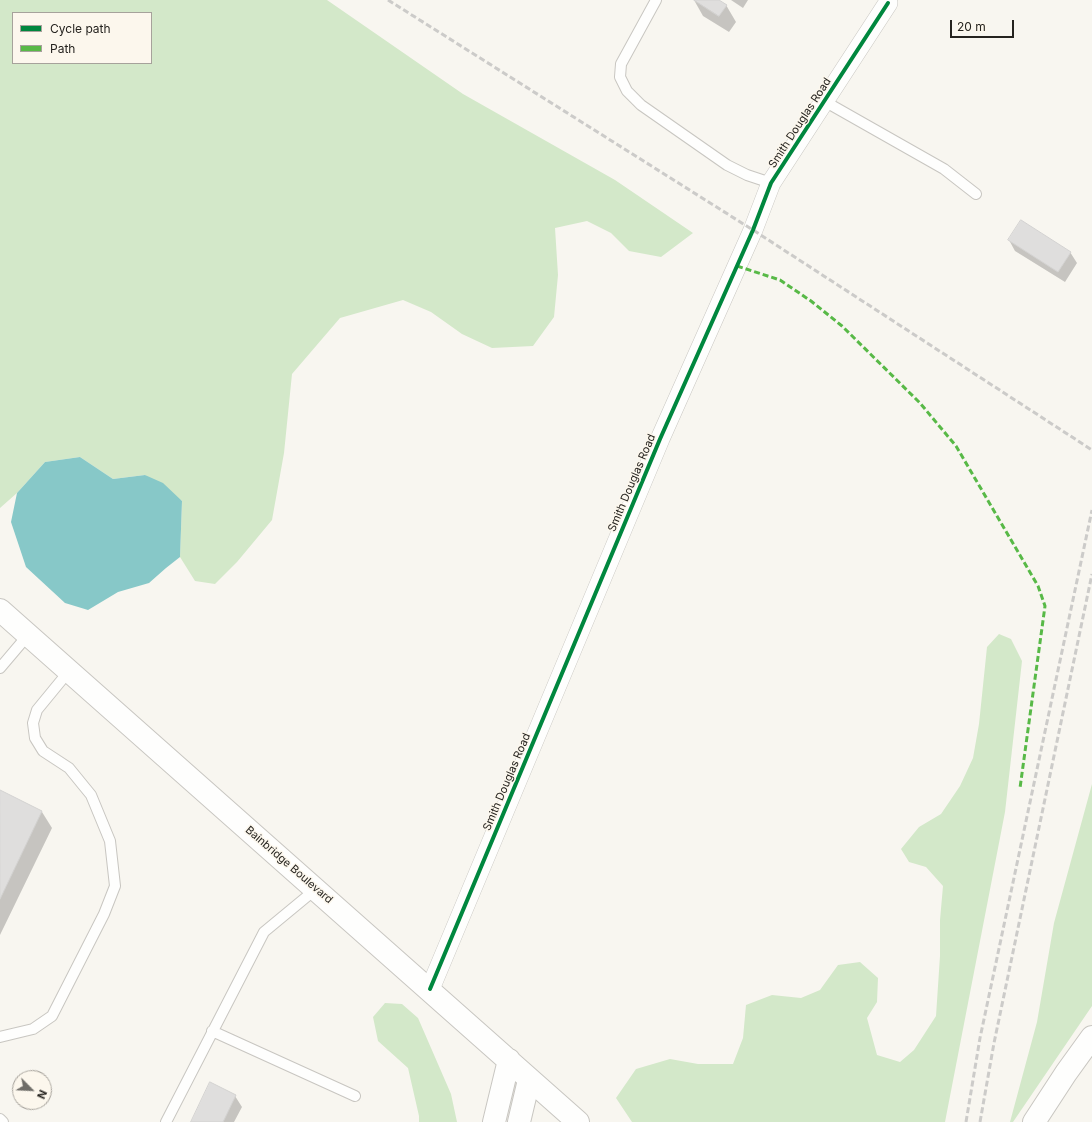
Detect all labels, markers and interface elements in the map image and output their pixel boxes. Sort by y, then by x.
legend [12,12,152,64]
scale bar [952,12,1016,38]
text: 20 m [957,19,986,34]
text: Cycle path [50,21,111,36]
text: Path [50,41,75,56]
street label: Smith Douglas Road [766,76,834,170]
street label: Smith Douglas Road [605,432,659,534]
street label: Smith Douglas Road [480,731,534,833]
street label: Bainbridge Boulevard [243,823,335,907]
north arrow [12,1070,52,1110]
text: N [34,1088,50,1101]

